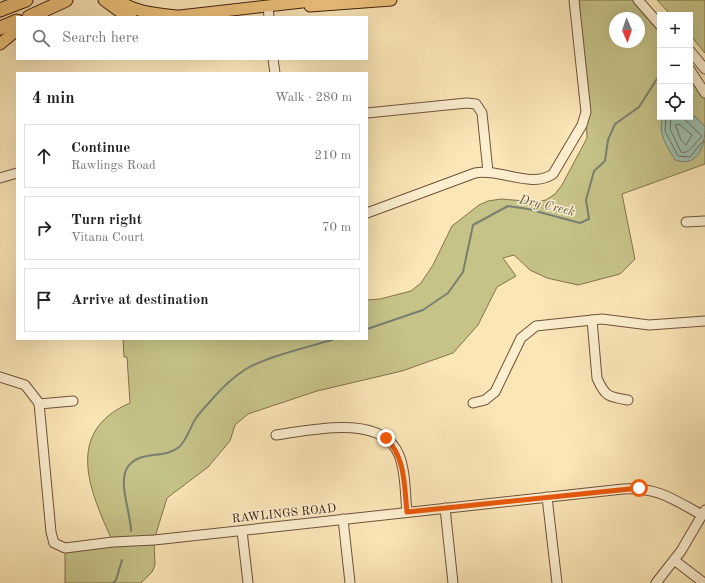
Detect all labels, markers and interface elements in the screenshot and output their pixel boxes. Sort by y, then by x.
north arrow [609,12,645,48]
map controls [657,12,693,120]
button: + [657,12,693,48]
search box [16,16,368,60]
icon: search [30,27,52,49]
text: Search here [62,31,139,46]
button: − [657,48,693,84]
button: locate [657,84,693,120]
text: 4 min [32,90,75,107]
text: Walk · 280 m [275,91,352,104]
text: Continue [71,141,130,156]
icon: ahead [33,145,55,167]
text: 210 m [314,149,351,162]
text: Rawlings Road [71,159,156,172]
water label: Dry Creek [517,193,576,219]
text: Turn right [71,213,142,228]
icon: right [33,217,55,239]
text: 70 m [322,221,351,234]
text: Vitana Court [71,231,144,244]
icon: arrive [33,289,55,311]
text: Arrive at destination [71,293,209,308]
route end [377,429,395,447]
route start [630,479,648,497]
street label: RAWLINGS ROAD [231,503,337,525]

